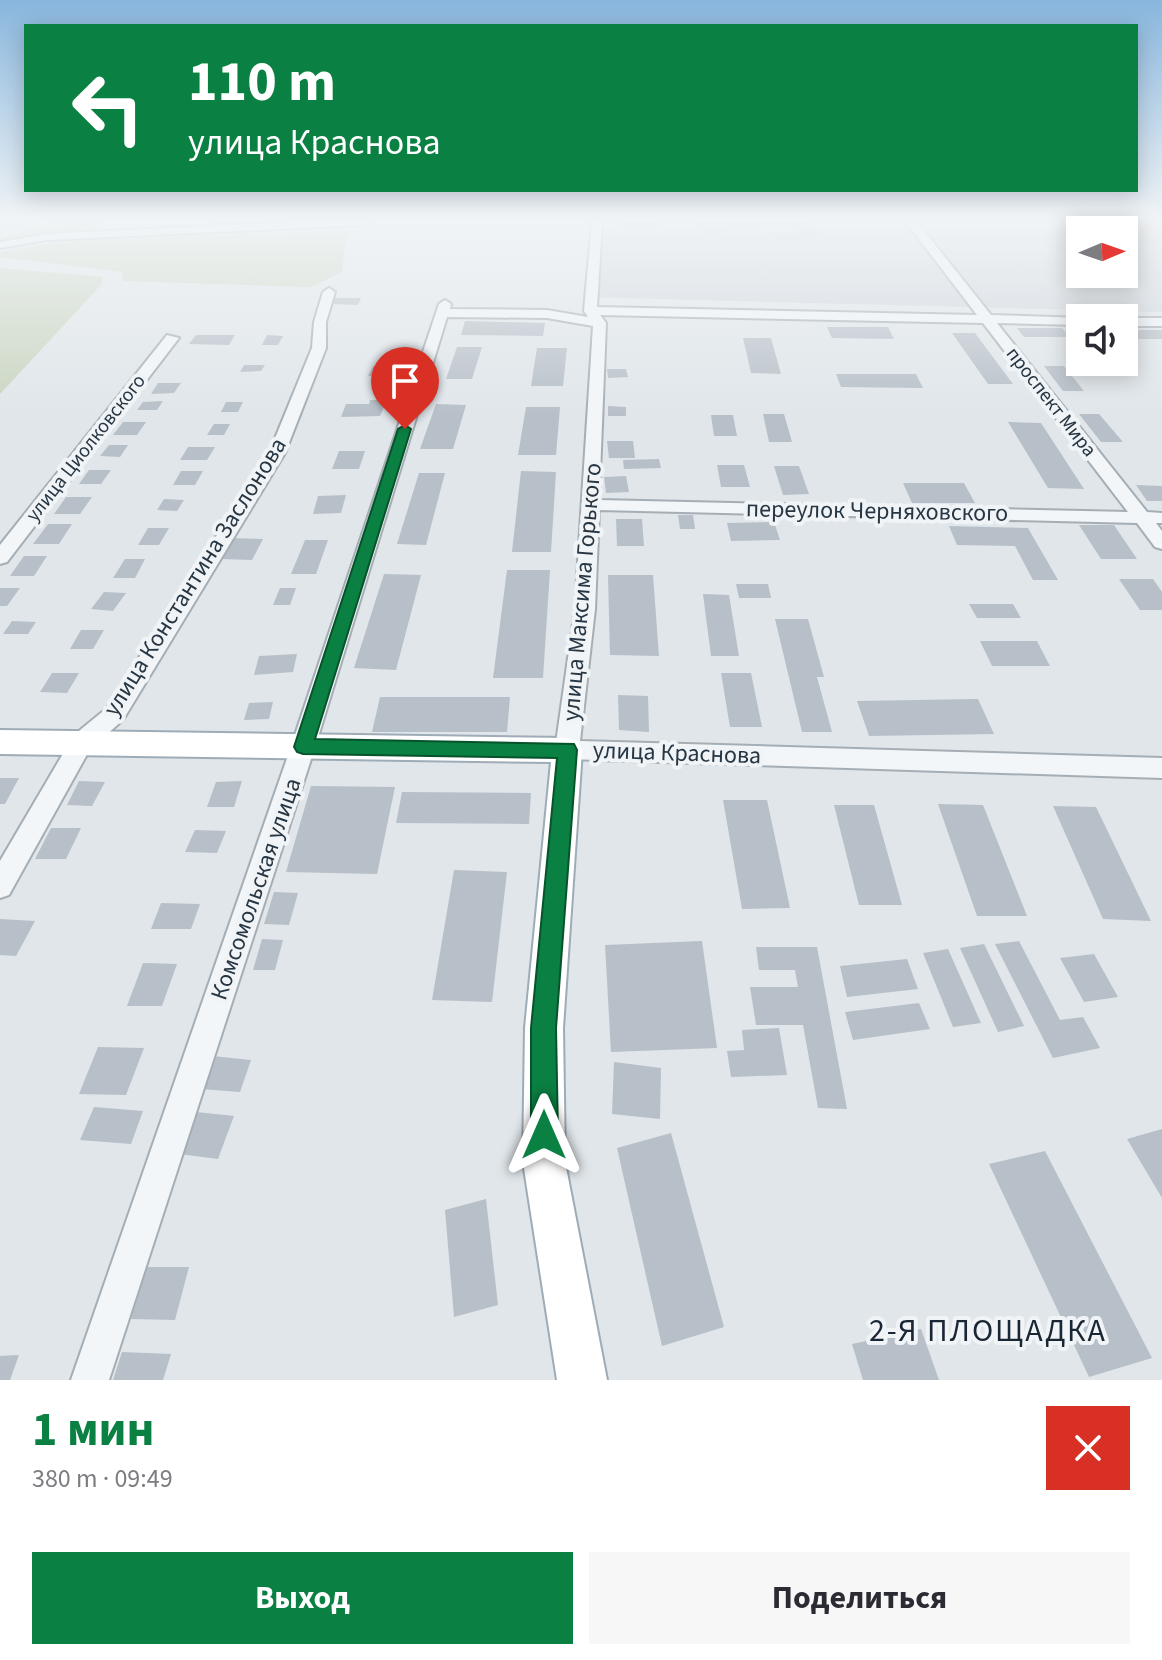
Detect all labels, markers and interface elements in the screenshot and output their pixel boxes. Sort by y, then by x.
text: 110 m [188,43,336,122]
icon: left [56,56,160,160]
text: улица Краснова [188,117,441,168]
north arrow [1066,216,1138,288]
map controls [1066,216,1138,376]
button: sound [1066,304,1138,376]
street label: проспект Мира [999,341,1103,463]
pin [371,347,439,429]
icon: arrive [383,359,427,403]
street label: улица Циолковского [19,368,153,528]
street label: улица Константина Заслонова [95,431,295,723]
street label: улица Максима Горького [553,461,611,723]
street label: переулок Черняховского [746,491,1008,531]
street label: улица Краснова [592,733,762,773]
street label: Комсомольская улица [202,773,310,1005]
position arrow [502,1093,586,1177]
district label: 2-Я ПЛОЩАДКА [869,1308,1107,1354]
text: 1 мин [32,1396,155,1464]
button: close [1046,1406,1130,1490]
text: 380 m · 09:49 [32,1460,173,1497]
button: Выход [32,1552,573,1644]
button: Поделиться [589,1552,1130,1644]

